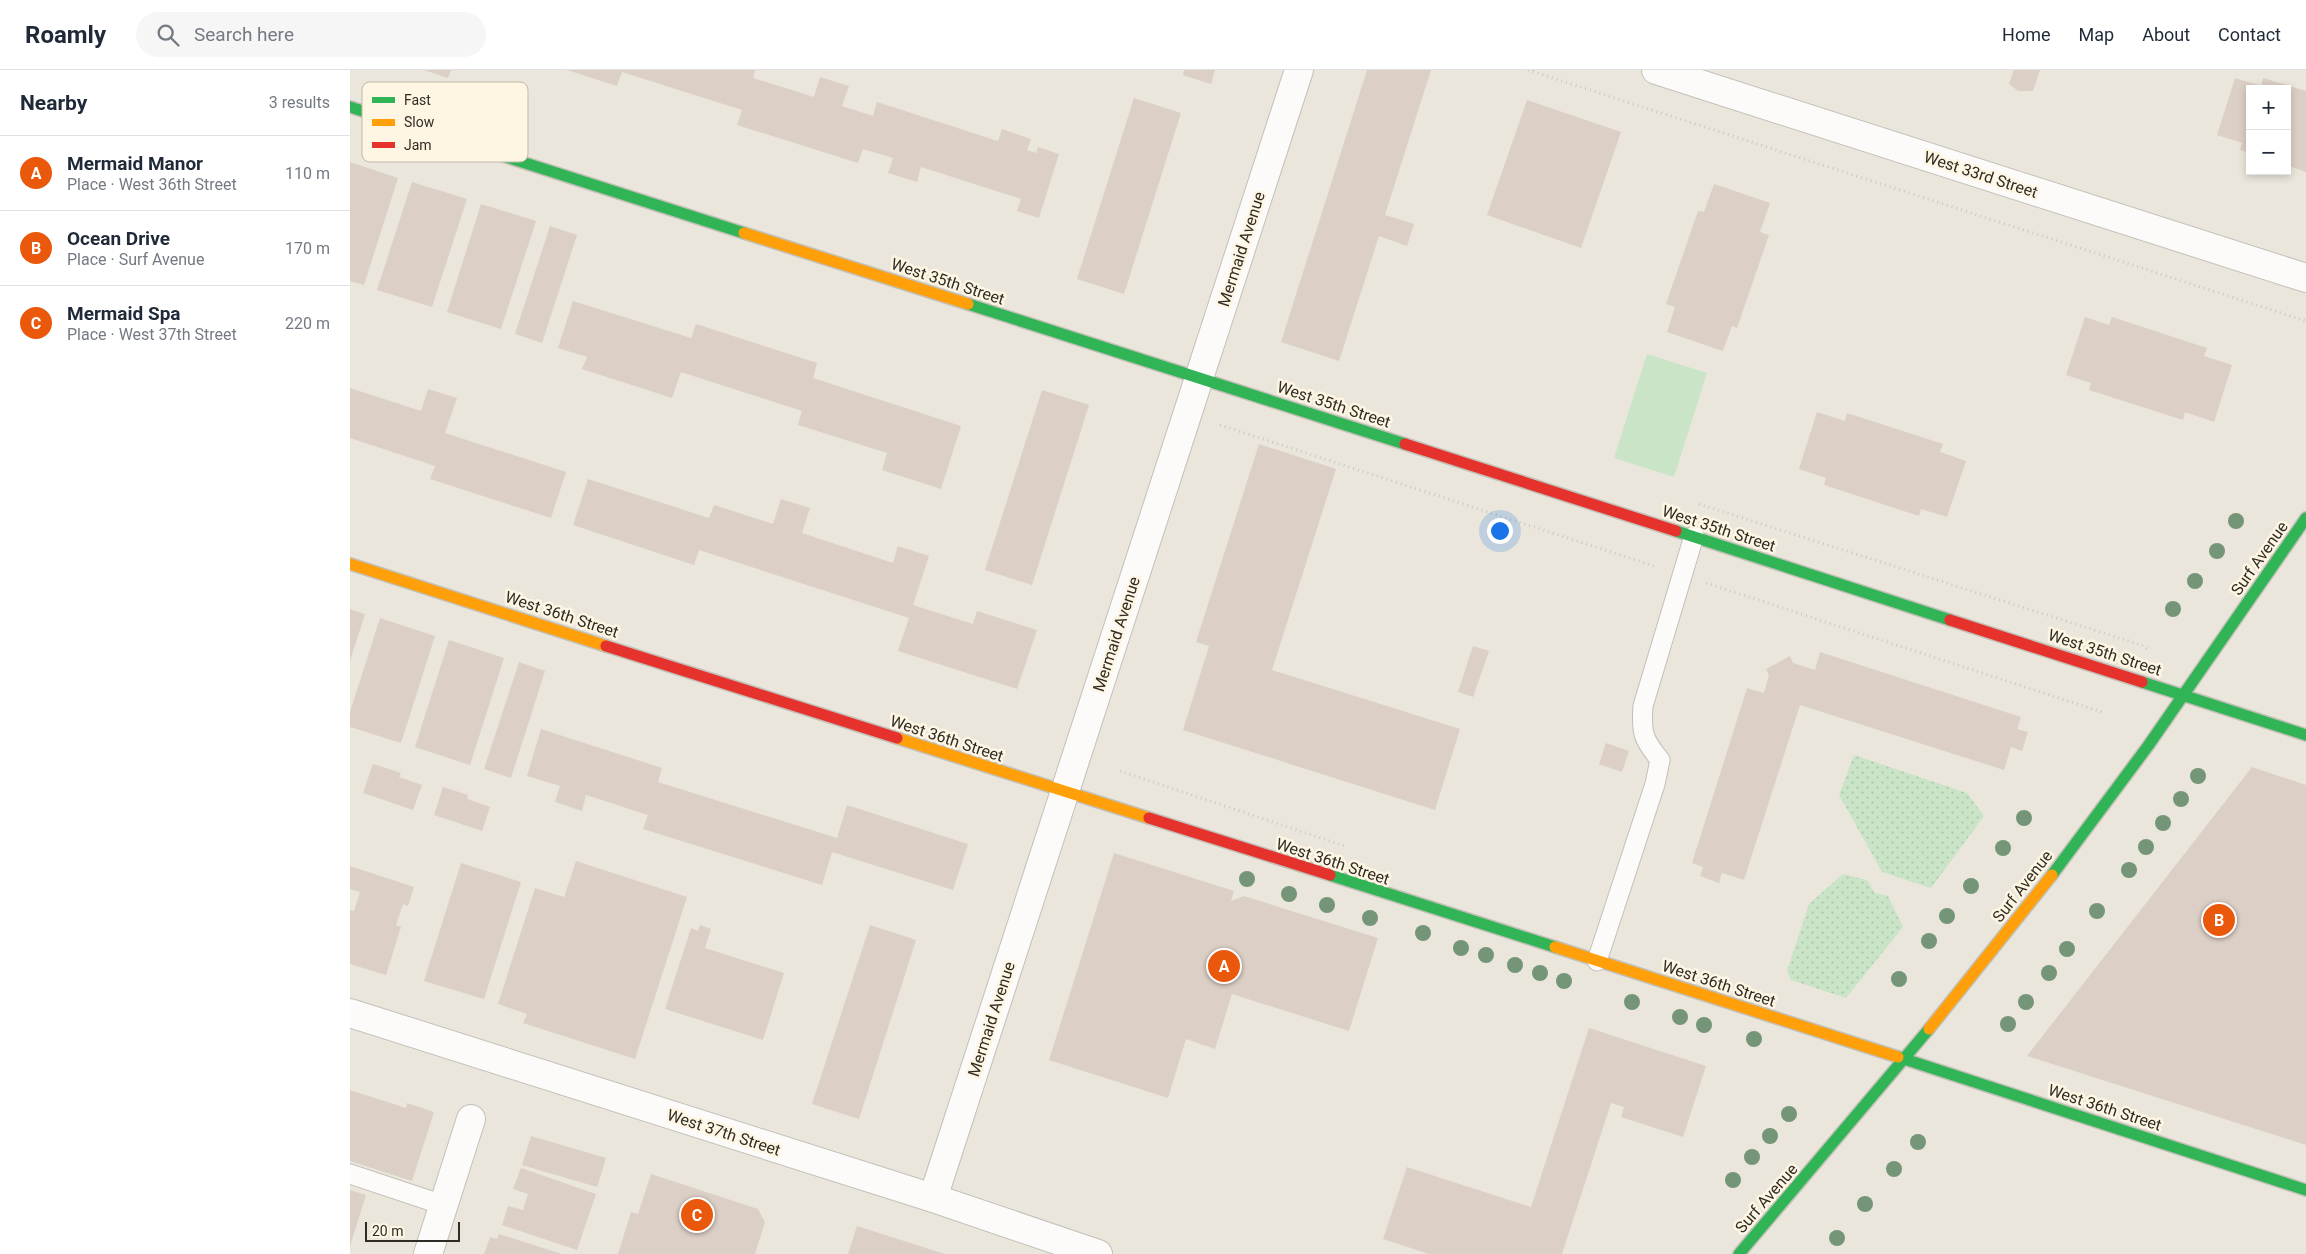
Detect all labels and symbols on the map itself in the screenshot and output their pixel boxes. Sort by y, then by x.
legend [362,82,528,162]
text: Fast [404,92,431,108]
text: Slow [404,114,435,130]
text: Jam [404,137,432,153]
street label: West 33rd Street [1922,147,2040,202]
street label: Mermaid Avenue [1214,189,1269,309]
street label: West 35th Street [889,254,1007,309]
street label: West 35th Street [1275,377,1393,432]
street label: West 35th Street [1660,501,1778,556]
your location [1487,518,1513,544]
street label: Surf Avenue [2227,518,2292,599]
street label: Mermaid Avenue [1089,574,1144,694]
street label: West 36th Street [503,587,621,642]
street label: West 35th Street [2046,625,2164,680]
street label: West 36th Street [888,711,1006,766]
street label: West 36th Street [1274,834,1392,889]
street label: Surf Avenue [1989,847,2056,926]
pin: B [2203,901,2235,939]
pin: A [1208,947,1240,985]
street label: West 36th Street [1660,956,1778,1011]
street label: Mermaid Avenue [964,959,1019,1079]
street label: West 36th Street [2046,1080,2164,1135]
street label: West 37th Street [665,1105,783,1160]
street label: Surf Avenue [1731,1160,1802,1237]
pin: C [681,1196,713,1234]
scale bar [365,1219,460,1242]

